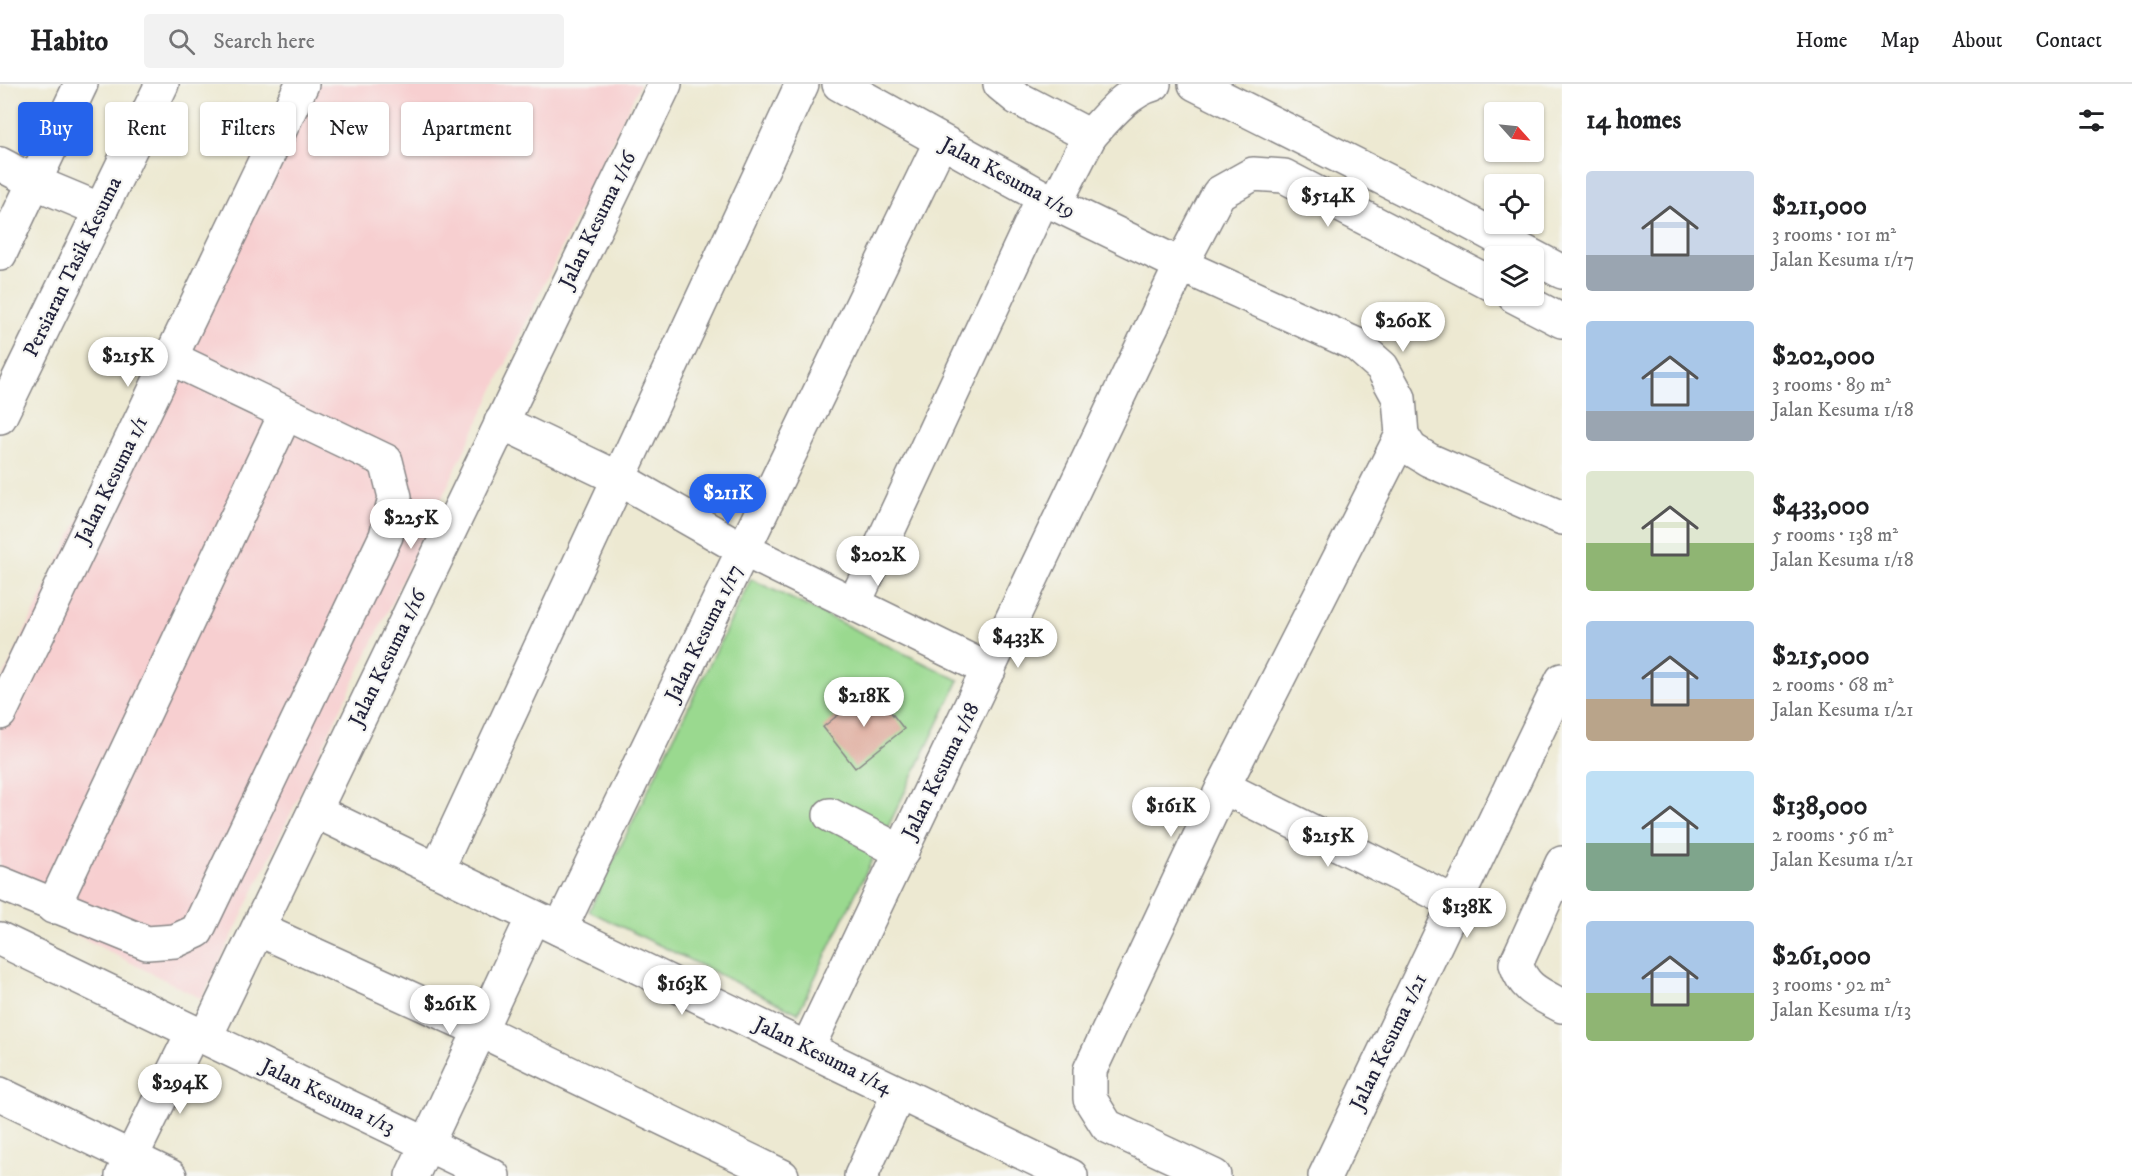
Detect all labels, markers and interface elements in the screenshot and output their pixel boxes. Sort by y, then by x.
search box [144,14,564,68]
text: Habito [30,24,108,59]
icon: search [165,25,198,58]
text: Search here [213,28,315,55]
text: Home [1796,28,1848,54]
text: Map [1881,28,1919,54]
text: About [1952,28,2003,54]
text: Contact [2036,28,2102,54]
chip: Buy [18,102,93,156]
chip: Rent [105,102,188,156]
chip: Filters [200,102,296,156]
chip: New [308,102,389,156]
chip: Apartment [401,102,533,156]
north arrow [1484,102,1544,162]
map controls [1484,102,1544,306]
text: 14 homes [1586,104,1681,137]
icon: filters [2075,104,2108,137]
street label: Jalan Kesuma 1/19 [934,131,1080,224]
street label: Jalan Kesuma 1/16 [553,146,643,295]
street label: Persiaran Tasik Kesuma [18,173,128,361]
button: locate [1484,174,1544,234]
pin: $514K [1286,177,1370,228]
text: $514K [1301,184,1355,209]
text: $211,000 [1772,190,1867,223]
icon: home [1634,195,1706,267]
text: 3 rooms · 101 m² [1772,223,1896,248]
button: layers [1484,246,1544,306]
text: Jalan Kesuma 1/17 [1772,248,1914,273]
pin: $260K [1361,302,1445,353]
text: $260K [1375,309,1431,334]
pin: $215K [86,337,170,388]
text: $202,000 [1772,340,1875,373]
text: $215K [102,344,154,369]
icon: home [1634,345,1706,417]
text: 3 rooms · 89 m² [1772,373,1891,398]
text: Jalan Kesuma 1/18 [1772,398,1914,423]
street label: Jalan Kesuma 1/1 [69,412,154,550]
pin: $211K [686,474,770,525]
text: $211K [703,481,753,506]
text: $433,000 [1772,490,1870,523]
icon: home [1634,495,1706,567]
pin: $225K [369,499,453,550]
text: $225K [384,506,438,531]
text: 5 rooms · 138 m² [1772,523,1898,548]
pin: $202K [836,536,920,587]
text: $202K [850,543,906,568]
text: Jalan Kesuma 1/18 [1772,548,1914,573]
street label: Jalan Kesuma 1/17 [659,560,748,708]
street label: Jalan Kesuma 1/16 [343,584,433,733]
pin: $433K [976,618,1060,669]
text: $433K [992,625,1044,650]
text: $215,000 [1772,640,1869,673]
icon: home [1634,645,1706,717]
text: 2 rooms · 68 m² [1772,673,1894,698]
pin: $218K [822,677,906,728]
text: $218K [838,684,890,709]
street label: Jalan Kesuma 1/18 [896,698,985,845]
text: Jalan Kesuma 1/21 [1772,698,1914,723]
pin: $161K [1129,787,1213,838]
text: $138,000 [1772,790,1867,823]
text: $161K [1146,794,1196,819]
icon: home [1634,795,1706,867]
pin: $215K [1286,817,1370,868]
text: 2 rooms · 56 m² [1772,823,1894,848]
text: $215K [1302,824,1354,849]
text: Jalan Kesuma 1/21 [1772,848,1914,873]
pin: $138K [1425,888,1509,939]
text: $138K [1442,895,1492,920]
text: $261,000 [1772,940,1871,973]
icon: home [1634,945,1706,1017]
pin: $163K [640,965,724,1016]
street label: Jalan Kesuma 1/21 [1344,970,1433,1116]
text: $163K [657,972,707,997]
text: 3 rooms · 92 m² [1772,973,1891,998]
pin: $261K [408,985,492,1036]
text: $261K [424,992,476,1017]
text: Jalan Kesuma 1/13 [1772,998,1911,1023]
street label: Jalan Kesuma 1/14 [748,1010,897,1101]
street label: Jalan Kesuma 1/13 [255,1052,399,1141]
pin: $294K [138,1064,222,1115]
text: $294K [152,1071,208,1096]

